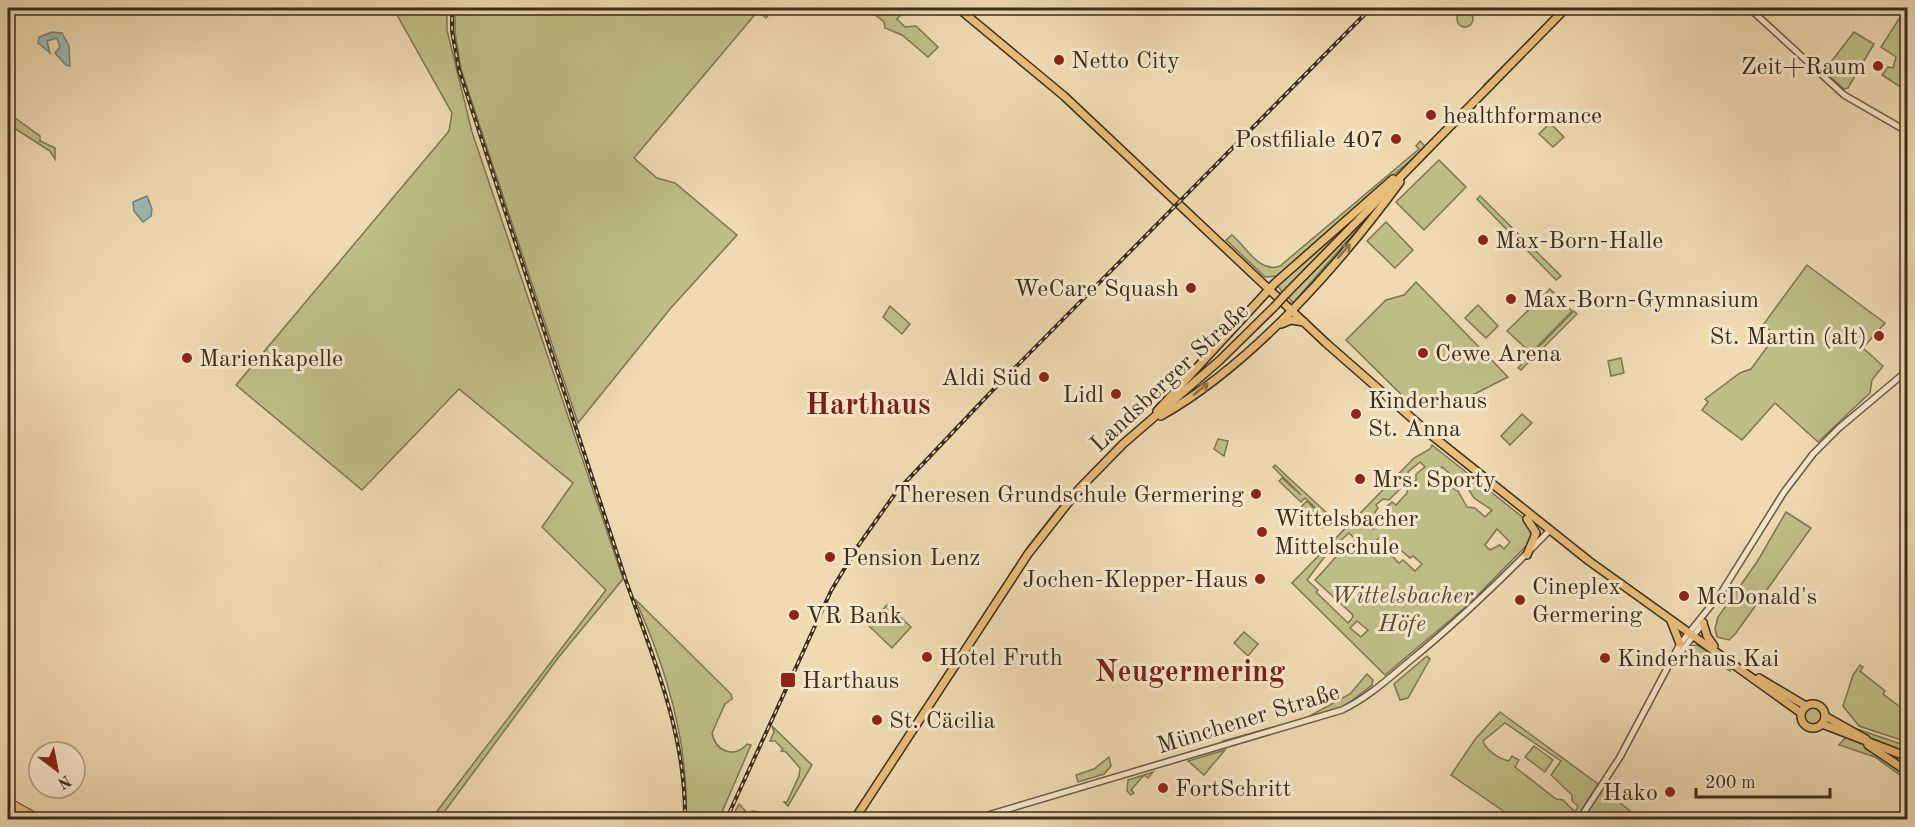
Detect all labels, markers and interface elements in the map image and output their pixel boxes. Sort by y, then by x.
place label: Netto City [1071,50,1180,74]
marker: Netto City [1052,53,1066,67]
place label: Zeit+Raum [1741,56,1866,80]
marker: Zeit+Raum [1871,59,1885,73]
place label: healthformance [1443,105,1602,129]
marker: healthformance [1424,108,1438,122]
place label: Postfiliale 407 [1235,129,1384,153]
marker: Postfiliale 407 [1389,132,1403,146]
place label: Max-Born-Halle [1495,230,1663,254]
marker: Max-Born-Halle [1476,233,1490,247]
one-way arrow [1337,244,1351,259]
place label: WeCare Squash [1014,278,1179,302]
marker: WeCare Squash [1184,281,1198,295]
place label: Max-Born-Gymnasium [1523,289,1759,313]
marker: Max-Born-Gymnasium [1504,292,1518,306]
street label: Landsberger Straße [1087,299,1254,458]
place label: St. Martin (alt) [1709,326,1867,350]
marker: St. Martin (alt) [1872,329,1886,343]
place label: Cewe Arena [1435,343,1562,367]
marker: Cewe Arena [1416,346,1430,360]
place label: Marienkapelle [199,348,343,372]
marker: Marienkapelle [180,351,194,365]
place label: Aldi Süd [941,367,1032,391]
marker: Aldi Süd [1037,370,1051,384]
one-way arrow [1193,383,1209,396]
place label: Lidl [1062,384,1104,408]
marker: Lidl [1109,387,1123,401]
place label: Kinderhaus St. Anna [1368,390,1487,442]
district label: Harthaus [805,391,931,421]
marker: Kinderhaus St. Anna [1349,407,1363,421]
place label: Mrs. Sporty [1372,469,1496,493]
marker: Mrs. Sporty [1353,472,1367,486]
place label: Theresen Grundschule Germering [894,484,1244,508]
marker: Theresen Grundschule Germering [1249,487,1263,501]
place label: Wittelsbacher Mittelschule [1274,508,1418,560]
marker: Wittelsbacher Mittelschule [1255,525,1269,539]
place label: Pension Lenz [842,547,980,571]
marker: Pension Lenz [823,550,837,564]
place label: Jochen-Klepper-Haus [1022,569,1248,593]
marker: Jochen-Klepper-Haus [1253,572,1267,586]
place label: Cineplex Germering [1532,576,1643,628]
park label: Wittelsbacher Höfe [1331,585,1474,637]
place label: McDonald's [1696,586,1817,610]
marker: McDonald's [1677,589,1691,603]
marker: Cineplex Germering [1513,593,1527,607]
place label: VR Bank [806,605,902,629]
marker: VR Bank [787,608,801,622]
place label: Hotel Fruth [939,647,1063,671]
place label: Kinderhaus Kai [1617,648,1779,672]
marker: Hotel Fruth [920,650,934,664]
marker: Kinderhaus Kai [1598,651,1612,665]
district label: Neugermering [1095,658,1286,688]
place label: Harthaus [802,670,899,694]
marker: Harthaus [779,671,797,689]
street label: Münchener Straße [1154,681,1343,759]
place label: St. Cäcilia [889,710,996,734]
marker: St. Cäcilia [870,713,884,727]
north arrow [27,740,87,800]
scale bar [1696,761,1830,799]
text: N [54,771,73,791]
text: 200 m [1705,774,1756,792]
place label: FortSchritt [1175,778,1291,802]
marker: FortSchritt [1156,781,1170,795]
place label: Hako [1603,782,1658,806]
marker: Hako [1663,785,1677,799]

